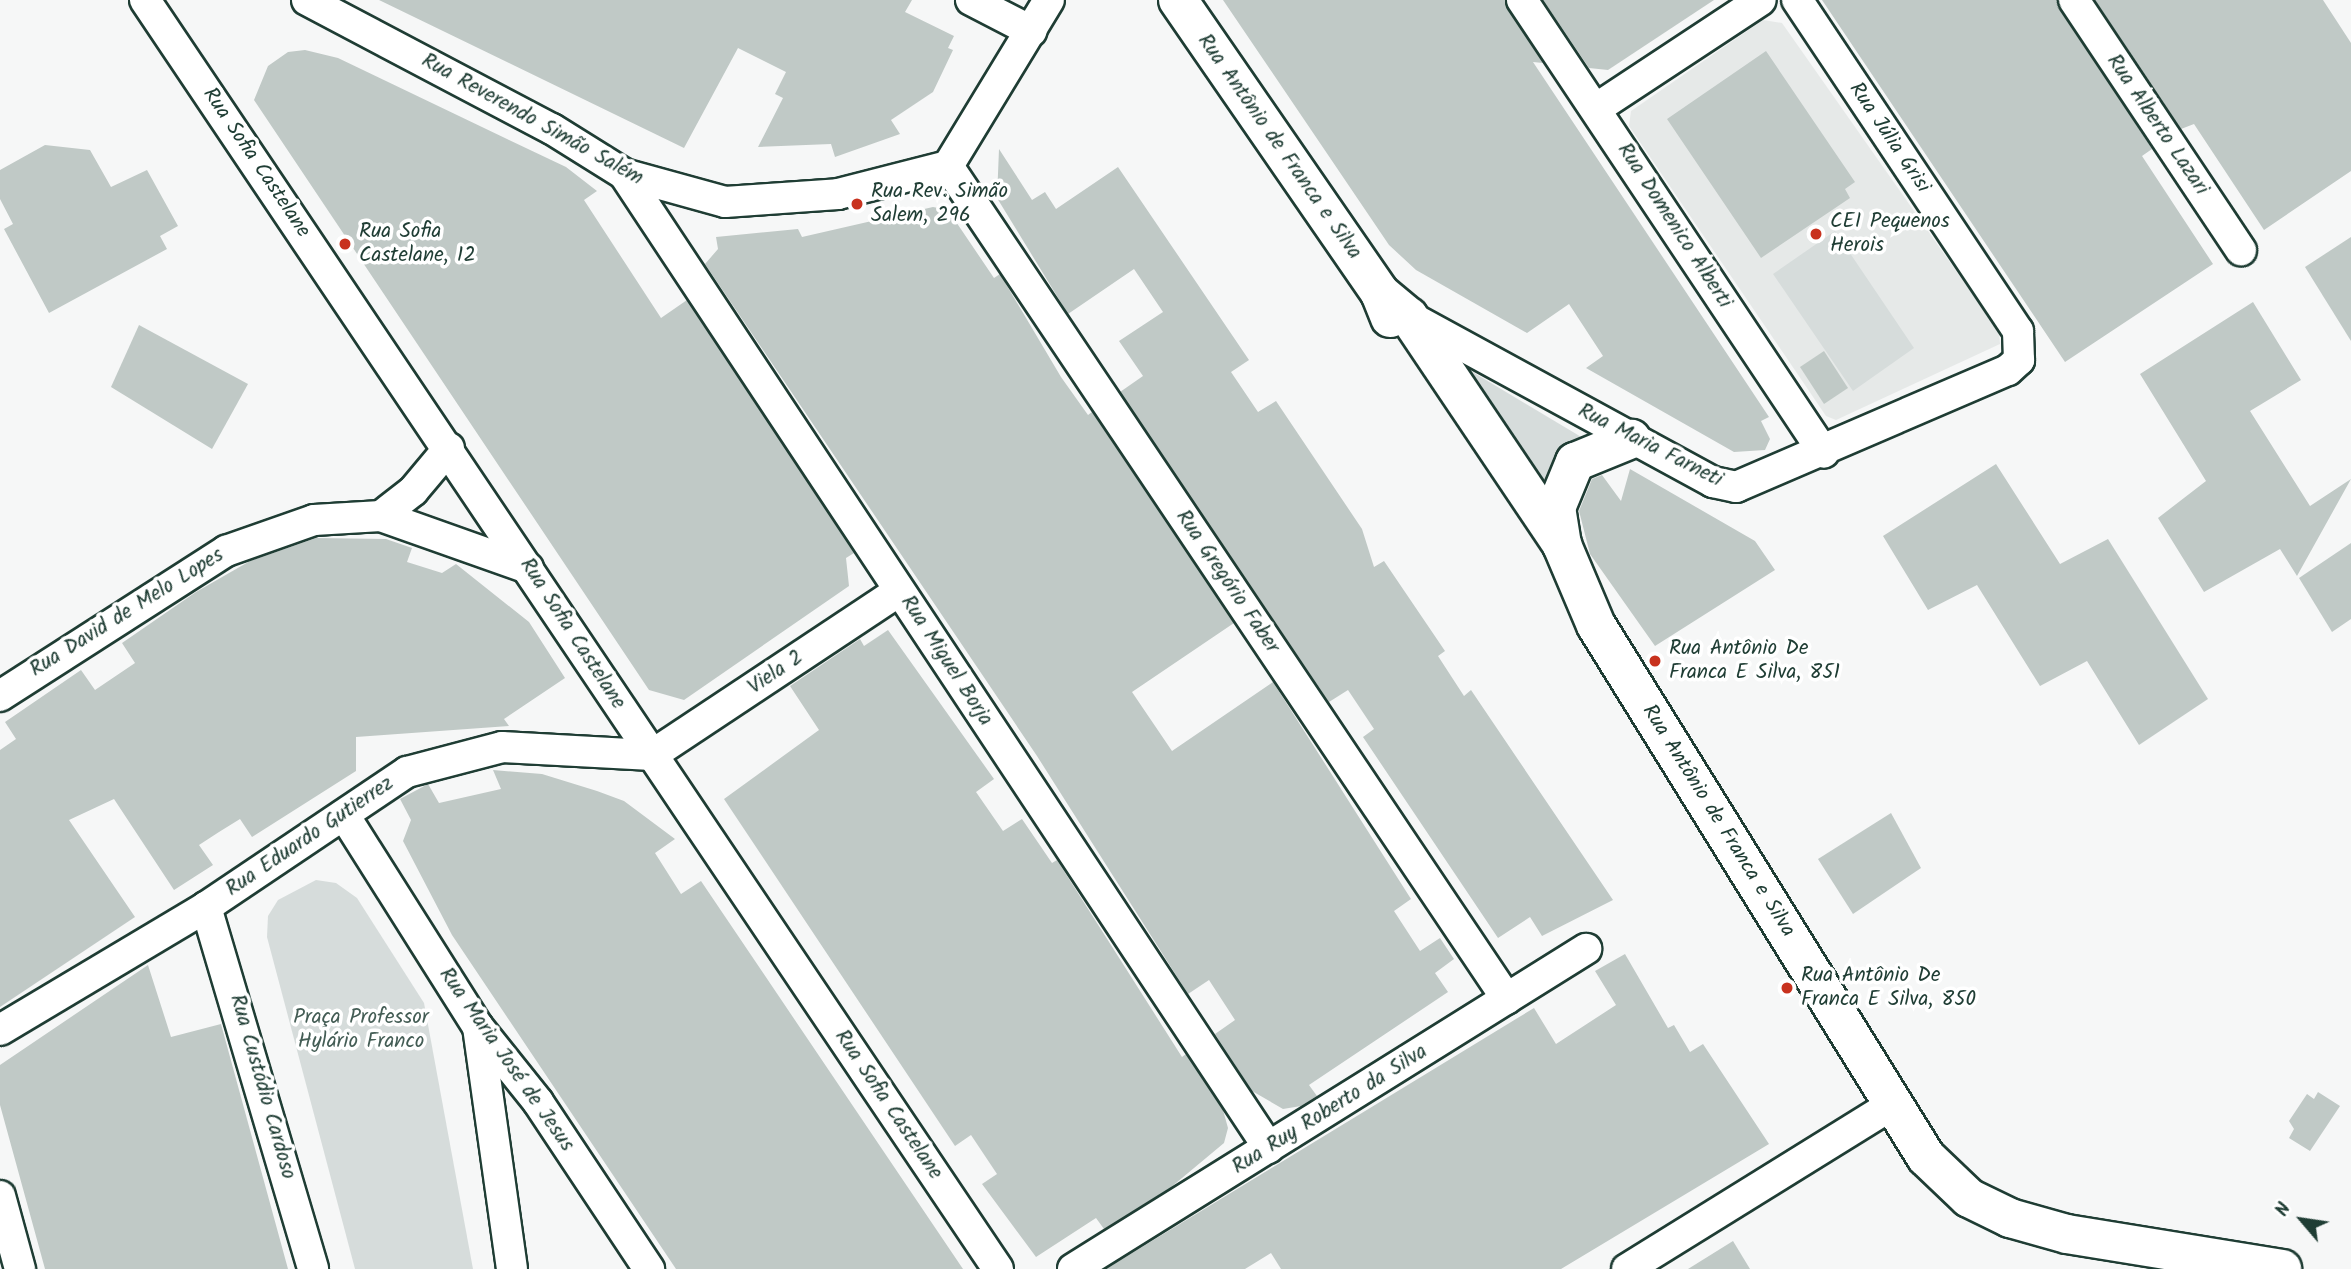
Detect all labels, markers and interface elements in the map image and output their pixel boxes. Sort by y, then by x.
street label: Rua Antônio de Franca e Silva [1191,30,1367,264]
street label: Rua Reverendo Simão Salém [417,49,647,191]
street label: Rua Alberto Lazari [2101,50,2213,200]
street label: Rua Júlia Grisi [1843,78,1935,198]
street label: Rua Sofia Castelane [197,83,315,243]
street label: Rua Domenico Alberti [1611,139,1737,313]
place label: Rua Rev. Simão Salem, 296 [871,179,1008,229]
marker: Rua Rev. Simão Salem, 296 [849,196,865,212]
place label: CEI Pequenos Herois [1830,209,1950,259]
place label: Rua Sofia Castelane, 12 [359,219,476,269]
marker: CEI Pequenos Herois [1808,226,1824,242]
marker: Rua Sofia Castelane, 12 [337,236,353,252]
street label: Rua Maria Farneti [1574,399,1726,493]
street label: Rua Gregório Faber [1170,506,1284,658]
street label: Rua David de Melo Lopes [25,543,229,683]
street label: Rua Sofia Castelane [514,554,630,714]
street label: Rua Miguel Borja [894,591,998,731]
place label: Rua Antônio De Franca E Silva, 851 [1669,636,1840,686]
street label: Viela 2 [744,645,808,701]
marker: Rua Antônio De Franca E Silva, 851 [1647,653,1663,669]
street label: Rua Antônio de Franca e Silva [1636,700,1800,942]
street label: Rua Eduardo Gutierrez [221,772,399,902]
street label: Rua Maria José de Jesus [433,963,579,1157]
place label: Rua Antônio De Franca E Silva, 850 [1801,963,1976,1013]
marker: Rua Antônio De Franca E Silva, 850 [1779,980,1795,996]
street label: Rua Custódio Cardoso [224,992,300,1182]
park label: Praça Professor Hylário Franco [293,1005,429,1055]
street label: Rua Sofia Castelane [829,1025,947,1185]
street label: Rua Ruy Roberto da Silva [1228,1040,1432,1180]
north arrow [2267,1185,2337,1255]
text: N [2268,1197,2300,1222]

